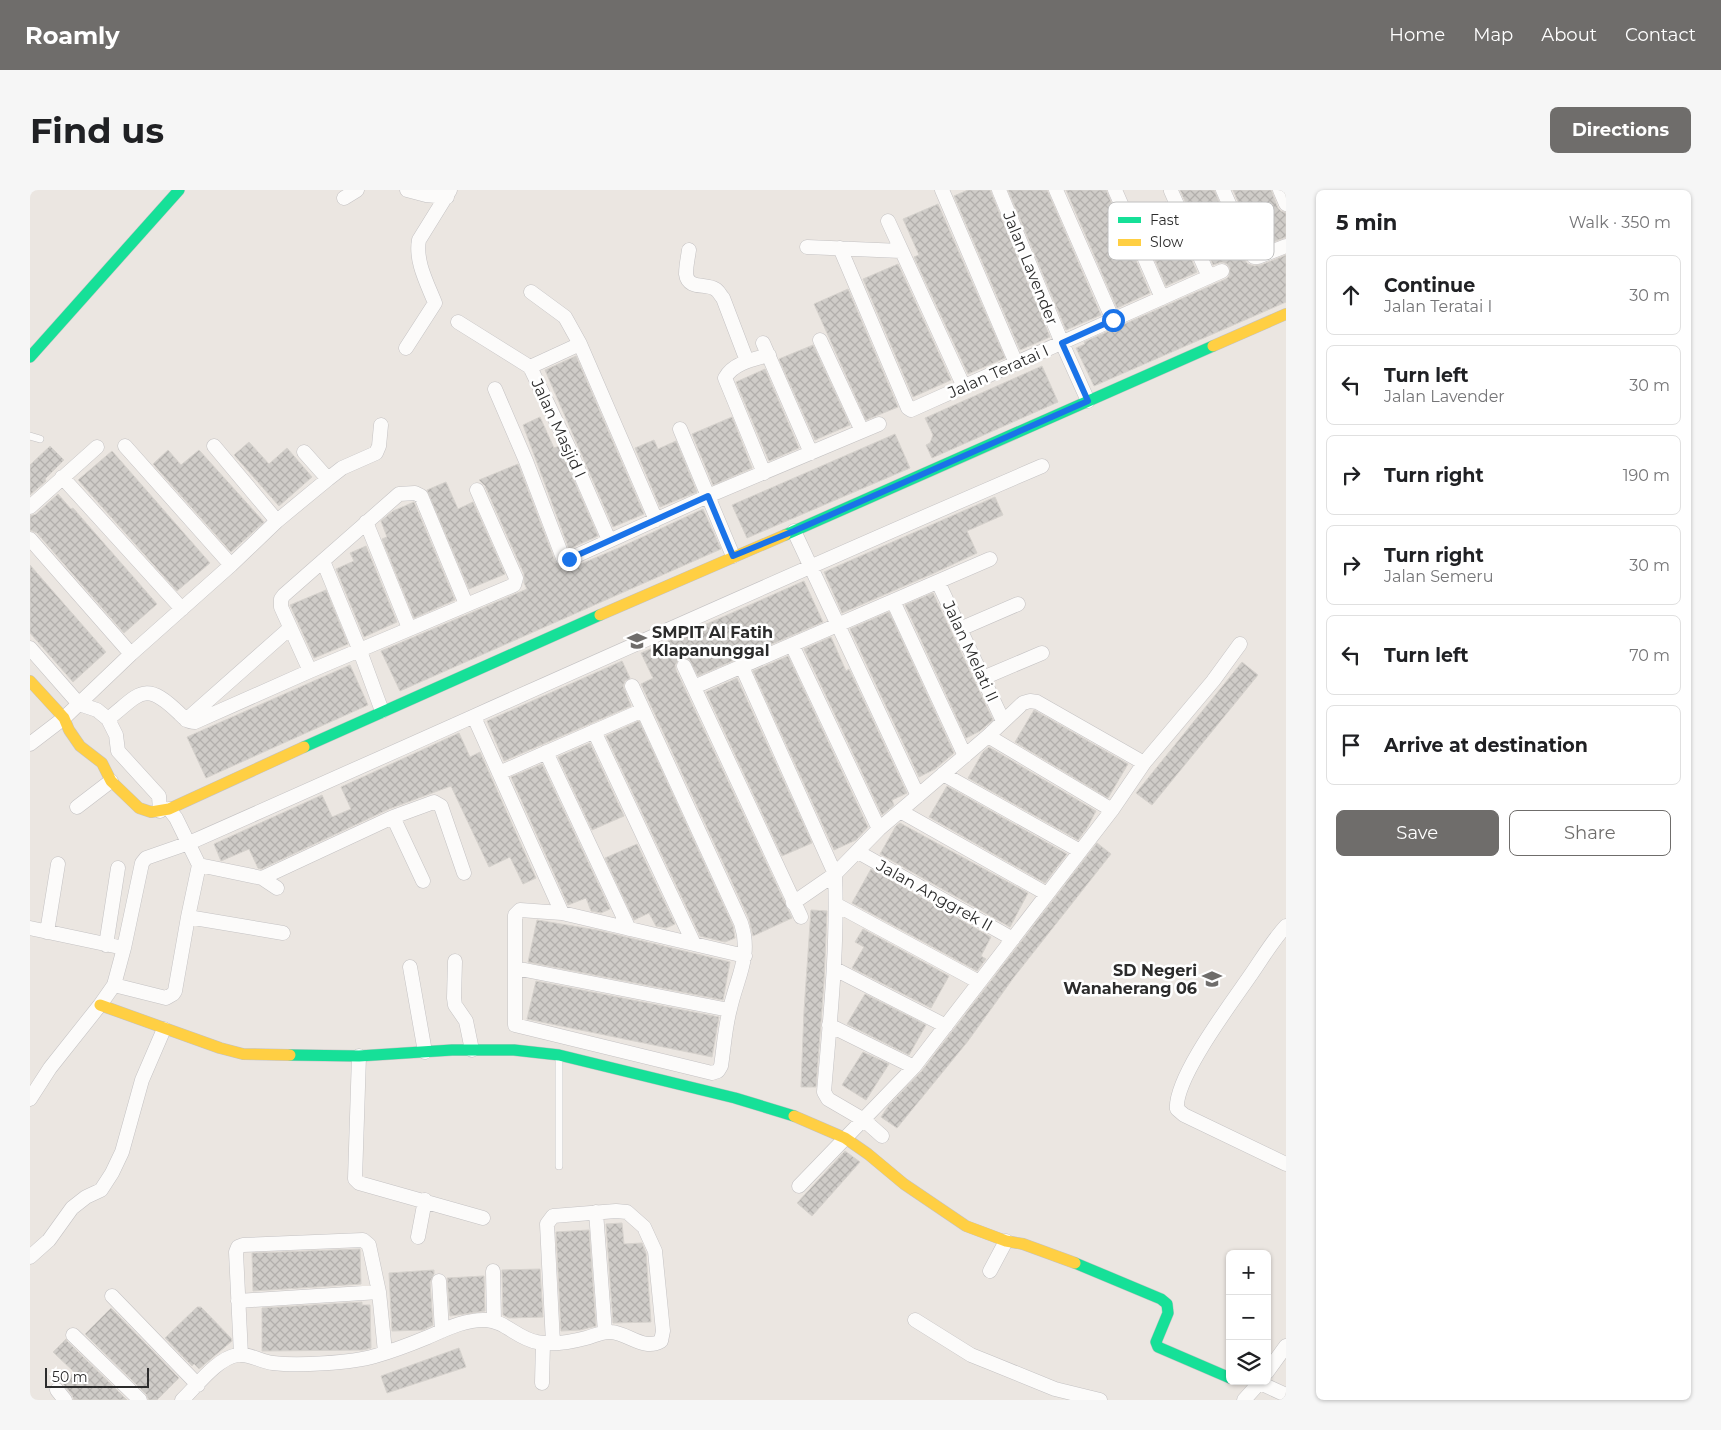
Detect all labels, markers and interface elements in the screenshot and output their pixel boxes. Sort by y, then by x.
text: Roamly [25,21,120,50]
text: Home [1389,24,1445,46]
text: Map [1473,24,1513,46]
text: About [1541,24,1597,46]
text: Contact [1625,24,1696,46]
button: Directions [1550,107,1691,153]
text: Find us [30,109,164,152]
legend [1108,202,1274,260]
street label: Jalan Lavender [999,208,1062,328]
text: 5 min [1336,210,1397,235]
text: Fast [1150,211,1180,229]
text: Walk · 350 m [1569,213,1671,232]
text: Slow [1150,233,1184,251]
text: Continue [1384,274,1475,297]
icon: ahead [1337,281,1365,309]
text: 30 m [1629,286,1670,305]
text: Jalan Teratai I [1384,297,1492,316]
route start [1102,309,1125,332]
street label: Jalan Teratai I [944,341,1052,403]
text: Turn left [1384,364,1469,387]
icon: left [1337,371,1365,399]
street label: Jalan Masjid I [527,375,590,481]
text: 30 m [1629,376,1670,395]
text: Jalan Lavender [1384,387,1505,406]
icon: right [1337,461,1365,489]
text: Turn right [1384,464,1484,487]
text: 190 m [1623,466,1670,485]
text: Turn right [1384,544,1484,567]
route end [558,548,581,571]
icon: right [1337,551,1365,579]
text: 30 m [1629,556,1670,575]
text: Jalan Semeru [1384,567,1494,586]
street label: Jalan Melati II [938,597,1002,705]
place label: SMPIT Al Fatih Klapanunggal [652,623,773,660]
school or university icon: SMPIT Al Fatih Klapanunggal [626,630,648,652]
icon: left [1337,641,1365,669]
text: Turn left [1384,644,1469,667]
text: 70 m [1629,646,1670,665]
icon: arrive [1337,731,1365,759]
text: Arrive at destination [1384,734,1588,757]
button: Save [1336,810,1499,856]
button: Share [1509,810,1671,856]
street label: Jalan Anggrek II [873,855,996,935]
place label: SD Negeri Wanaherang 06 [1063,961,1197,998]
school or university icon: SD Negeri Wanaherang 06 [1201,968,1223,990]
map controls [1226,1250,1271,1385]
button: + [1226,1250,1271,1295]
button: − [1226,1295,1271,1340]
button: layers [1226,1340,1271,1385]
scale bar [45,1365,149,1388]
text: 50 m [52,1368,88,1386]

